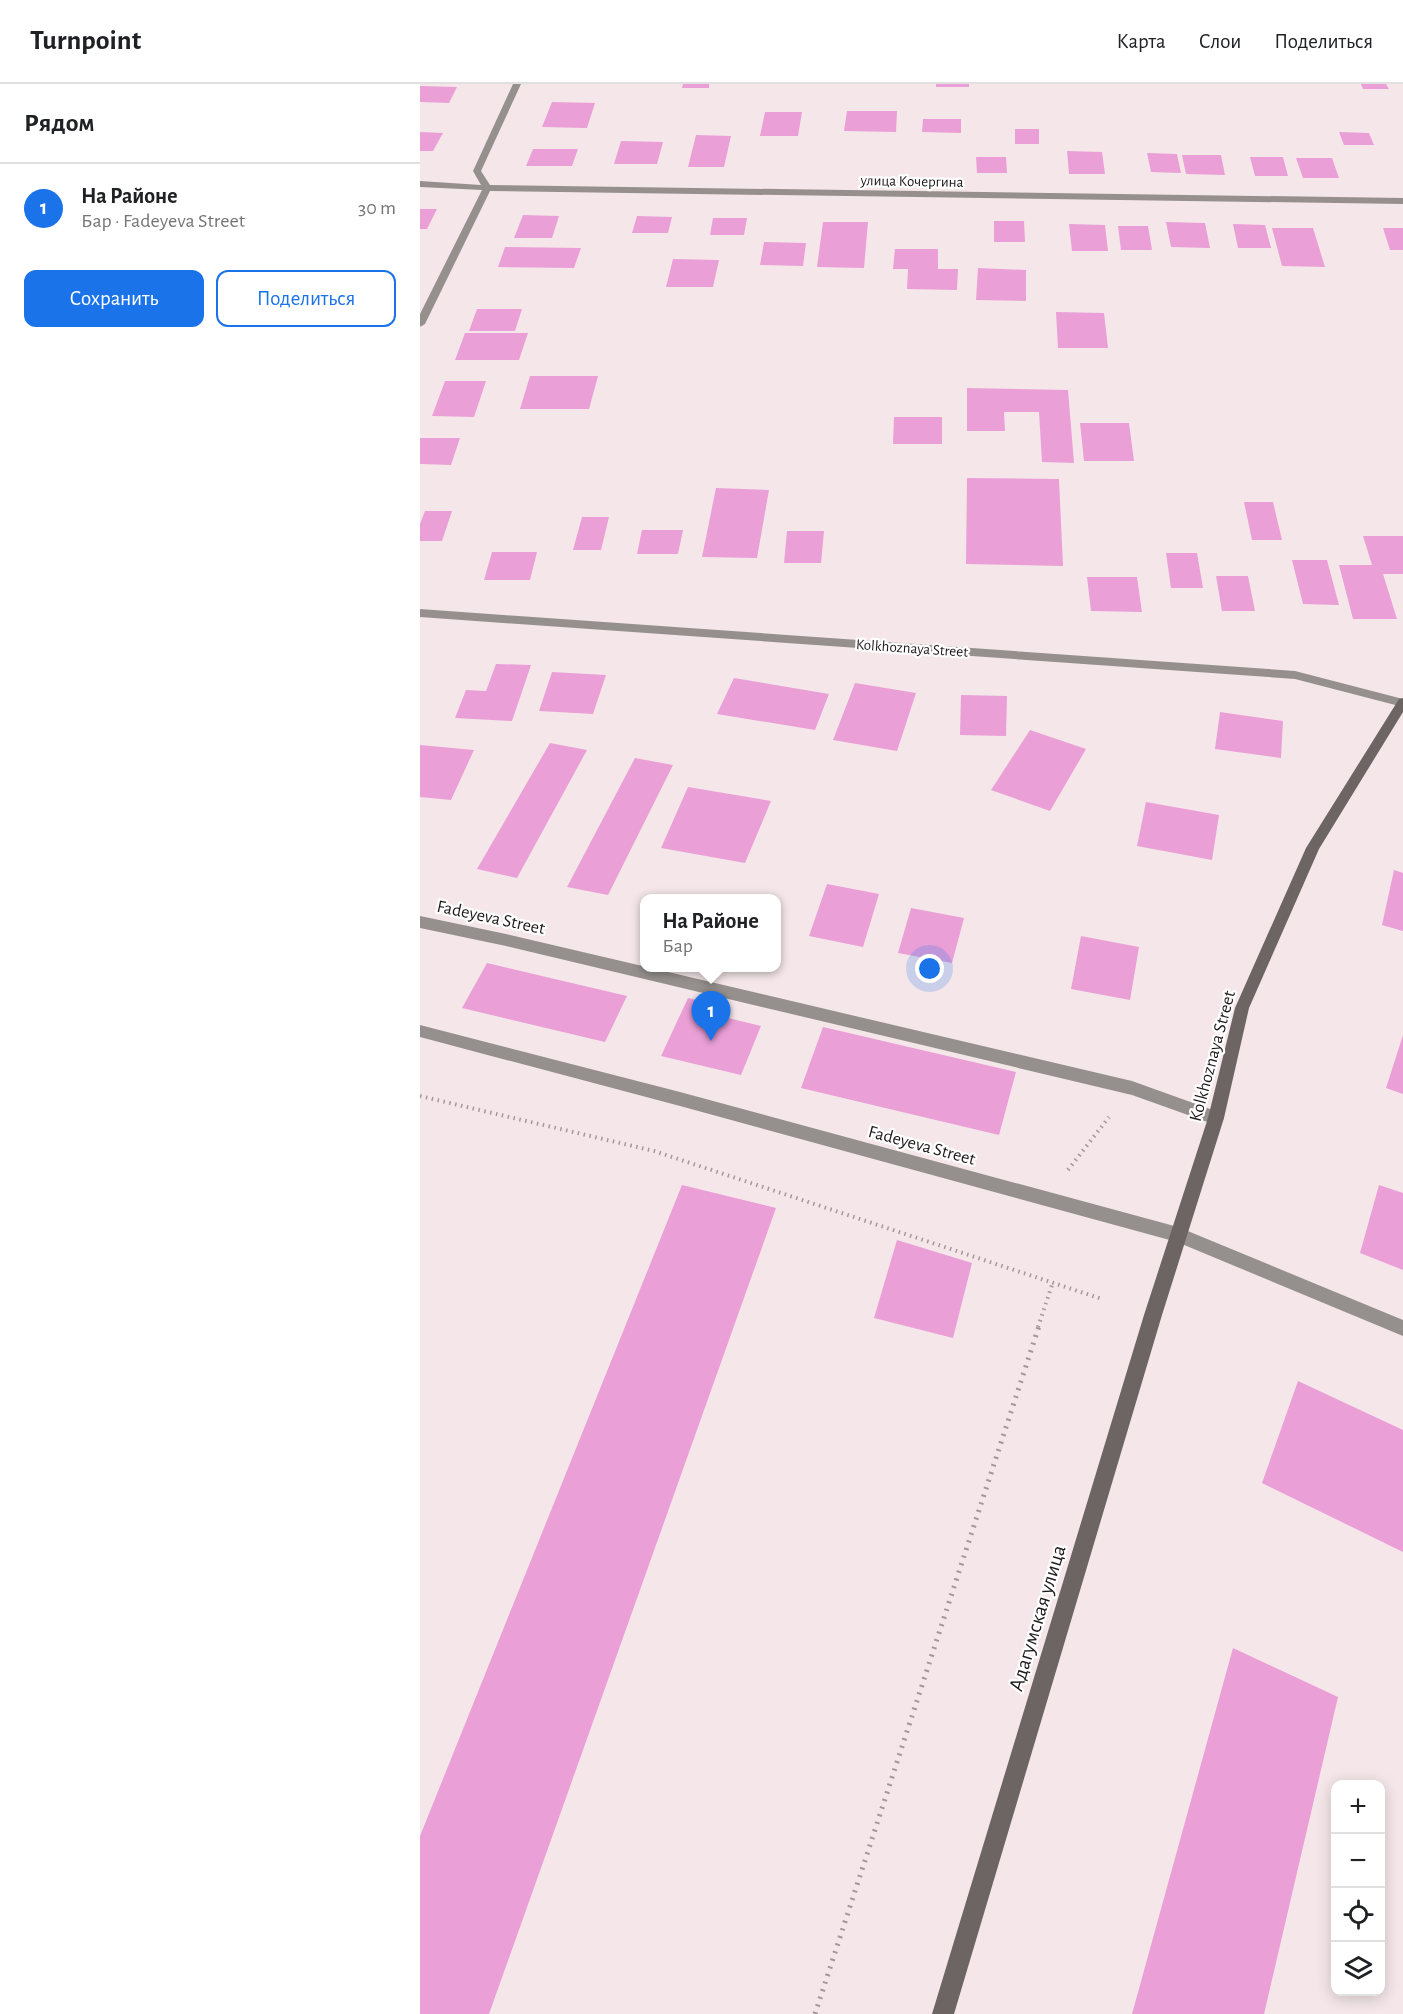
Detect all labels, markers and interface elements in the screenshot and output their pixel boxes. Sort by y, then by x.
text: Turnpoint [30,27,141,55]
text: Карта [1116,31,1166,52]
text: Слои [1199,31,1241,52]
text: Поделиться [1274,31,1373,52]
text: Рядом [24,110,95,136]
street label: улица Кочергина [859,173,964,190]
text: На Районе [81,185,178,207]
text: 1 [40,198,47,218]
text: 30 m [358,198,396,218]
text: Бар · Fadeyeva Street [81,211,245,231]
button: Сохранить [24,270,204,327]
button: Поделиться [216,270,396,327]
street label: Kolkhoznaya Street [855,637,969,660]
popup [640,894,781,972]
street label: Fadeyeva Street [435,898,547,938]
text: На Районе [662,910,759,932]
text: Бар [662,936,693,956]
your location [915,954,944,983]
street label: Kolkhoznaya Street [1187,989,1239,1124]
pin: 1 [692,992,730,1041]
street label: Fadeyeva Street [866,1123,977,1169]
street label: Адагумская улица [1005,1542,1070,1694]
map controls [1331,1780,1385,1996]
button: + [1331,1780,1385,1834]
button: − [1331,1834,1385,1888]
button: locate [1331,1888,1385,1942]
button: layers [1331,1942,1385,1996]

